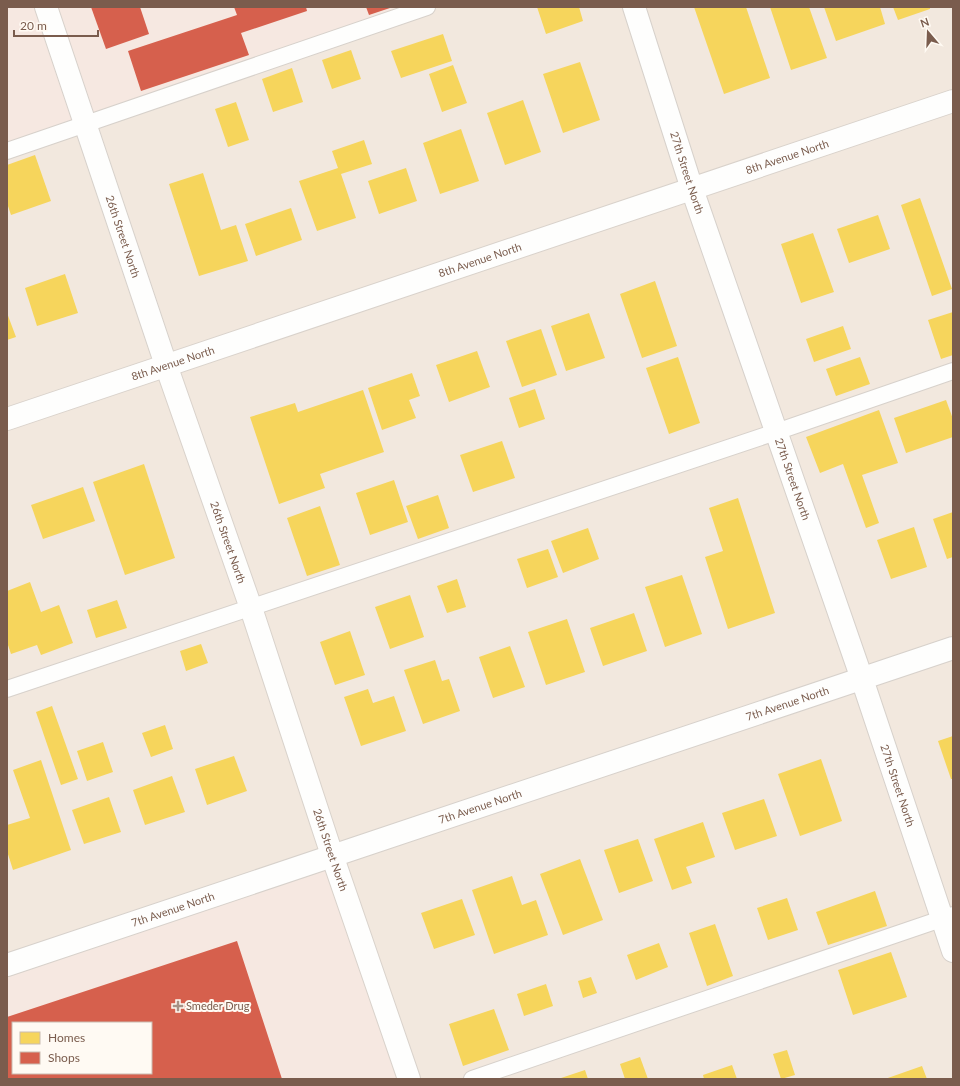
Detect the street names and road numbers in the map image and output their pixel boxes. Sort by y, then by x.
street label: 27th Street North [668,130,707,216]
street label: 8th Avenue North [744,136,830,176]
street label: 26th Street North [104,193,143,279]
street label: 8th Avenue North [437,240,523,280]
street label: 8th Avenue North [130,343,216,383]
street label: 27th Street North [773,436,813,522]
street label: 26th Street North [208,499,249,585]
street label: 7th Avenue North [744,683,830,723]
street label: 27th Street North [878,742,918,828]
street label: 7th Avenue North [437,786,523,826]
street label: 26th Street North [311,807,351,893]
street label: 7th Avenue North [130,889,216,929]

